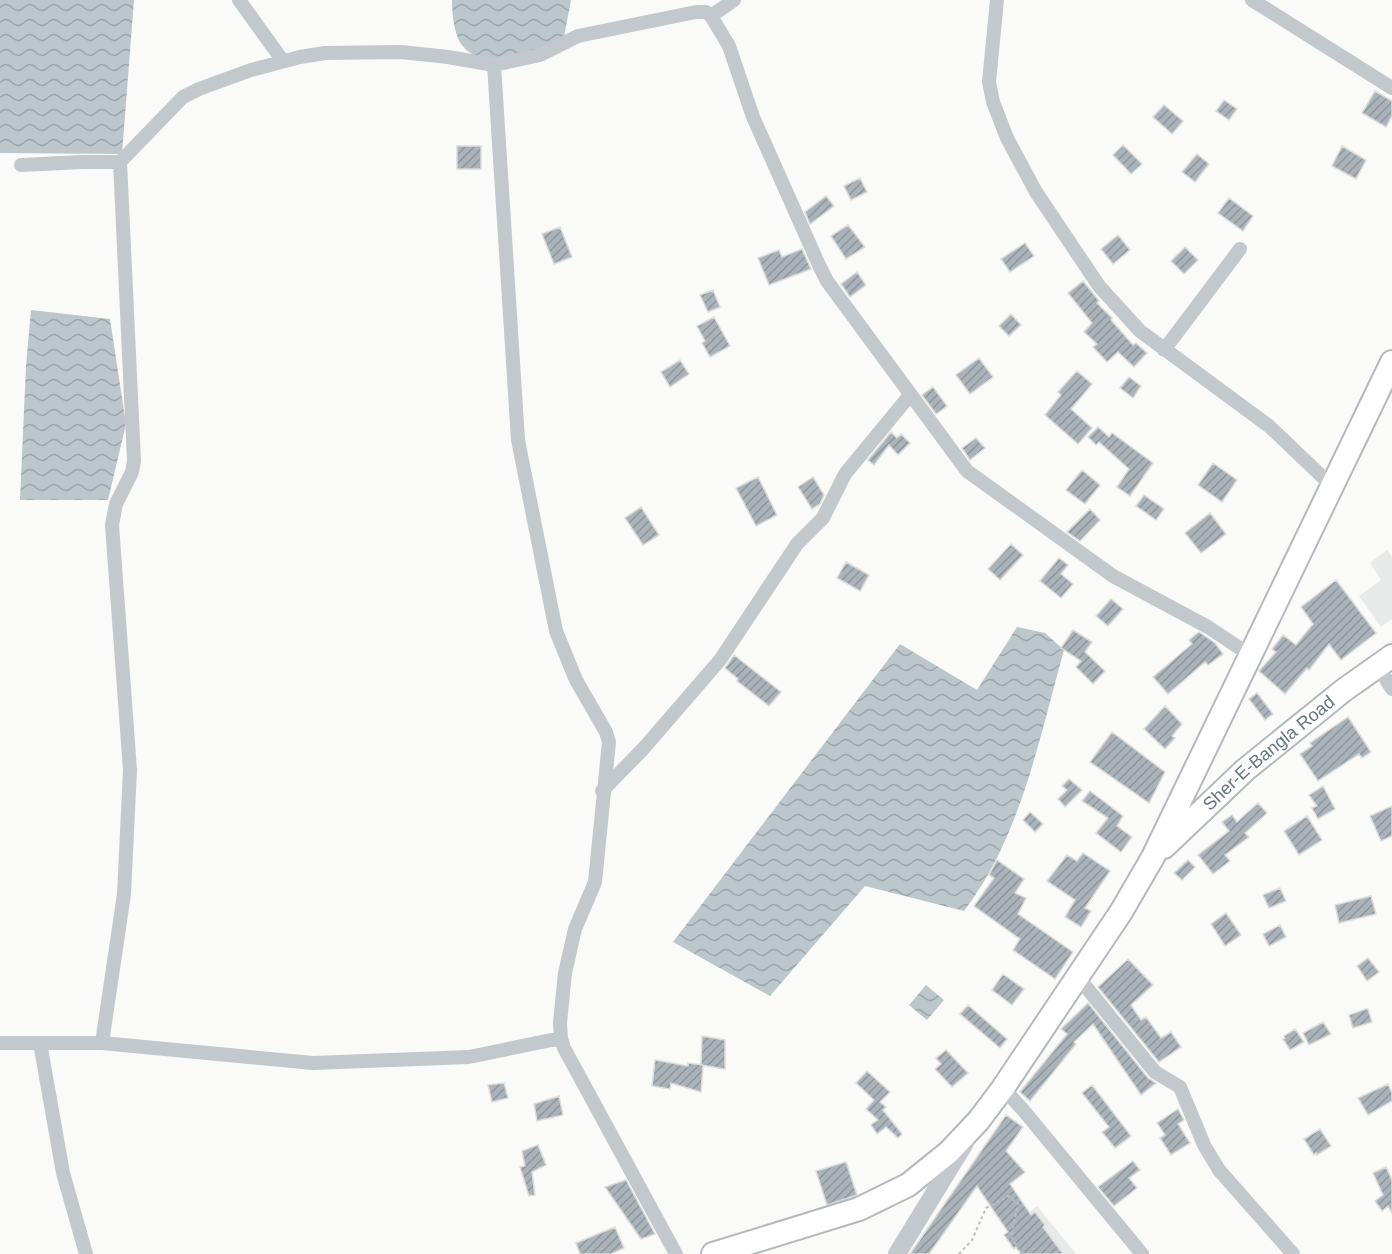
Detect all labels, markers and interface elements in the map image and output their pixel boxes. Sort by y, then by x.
street label: Sher-E-Bangla Road [1199,692,1339,814]

